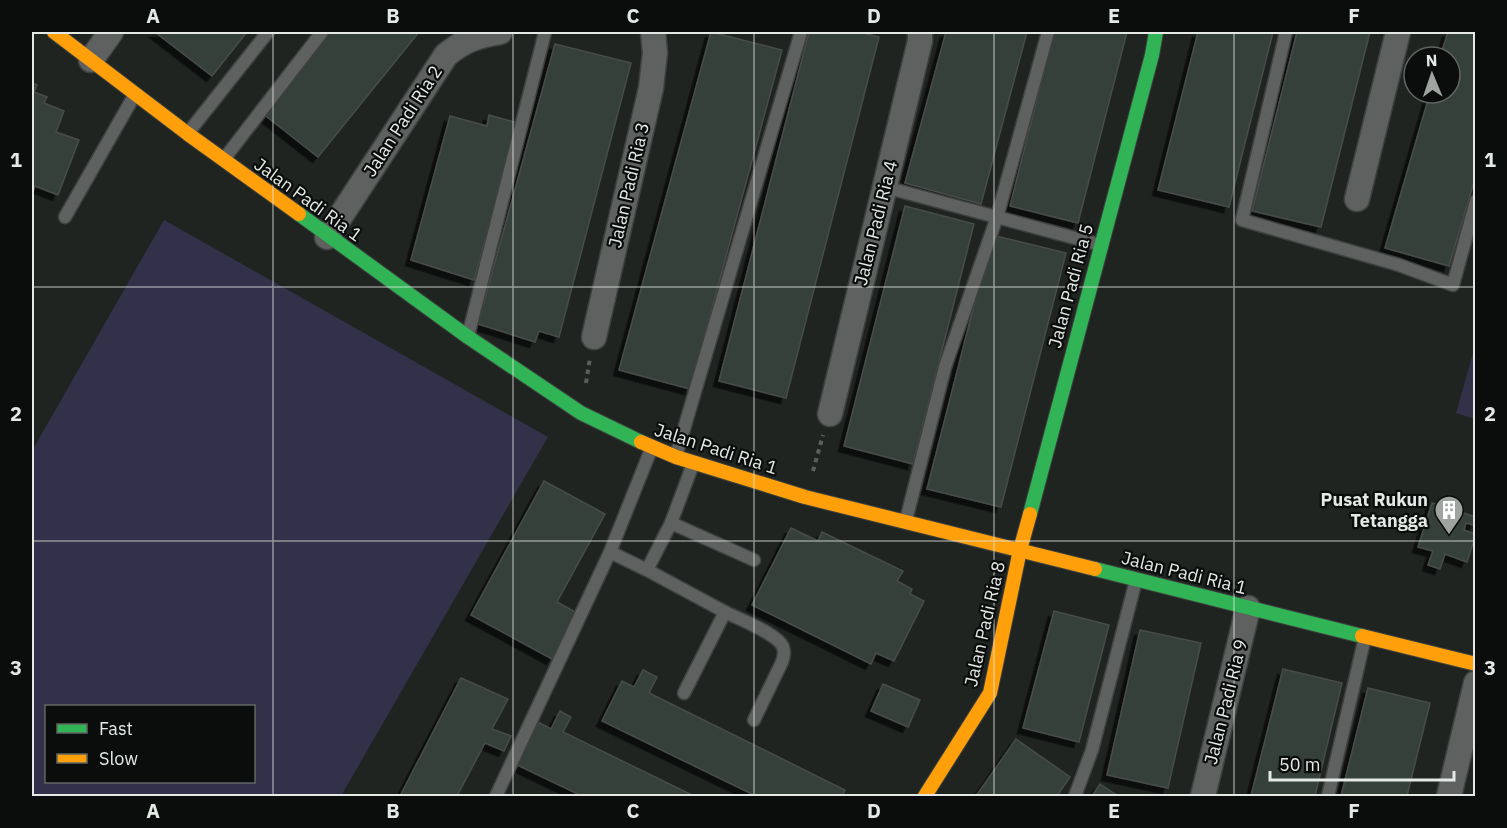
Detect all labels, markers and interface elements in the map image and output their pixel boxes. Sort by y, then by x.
text: A [146,2,160,29]
text: B [386,2,400,29]
text: C [626,2,640,29]
text: D [867,2,881,29]
text: E [1108,2,1120,29]
text: F [1348,2,1360,29]
north arrow [1402,45,1462,105]
text: N [1425,50,1438,70]
street label: Jalan Padi Ria 2 [358,61,447,181]
street label: Jalan Padi Ria 3 [603,120,654,250]
text: 1 [10,146,22,173]
text: 1 [1484,146,1496,173]
street label: Jalan Padi Ria 1 [250,153,367,247]
street label: Jalan Padi Ria 4 [849,158,902,288]
street label: Jalan Padi Ria 5 [1043,221,1098,351]
text: 2 [10,400,22,427]
text: 2 [1484,400,1496,427]
street label: Jalan Padi Ria 1 [652,418,781,479]
place label: Pusat Rukun Tetangga [1321,488,1428,532]
building icon: Pusat Rukun Tetangga [1433,494,1465,536]
street label: Jalan Padi Ria 1 [1119,546,1249,599]
street label: Jalan Padi Ria 8 [959,559,1010,689]
street label: Jalan Padi Ria 9 [1199,637,1252,767]
text: 3 [10,654,22,681]
text: 3 [1484,654,1496,681]
legend [45,705,255,783]
text: Fast [99,717,133,740]
scale bar [1270,744,1454,782]
text: Slow [99,747,138,770]
text: 50 m [1279,753,1321,776]
text: A [146,797,160,824]
text: B [386,797,400,824]
text: C [626,797,640,824]
text: D [867,797,881,824]
text: E [1108,797,1120,824]
text: F [1348,797,1360,824]

